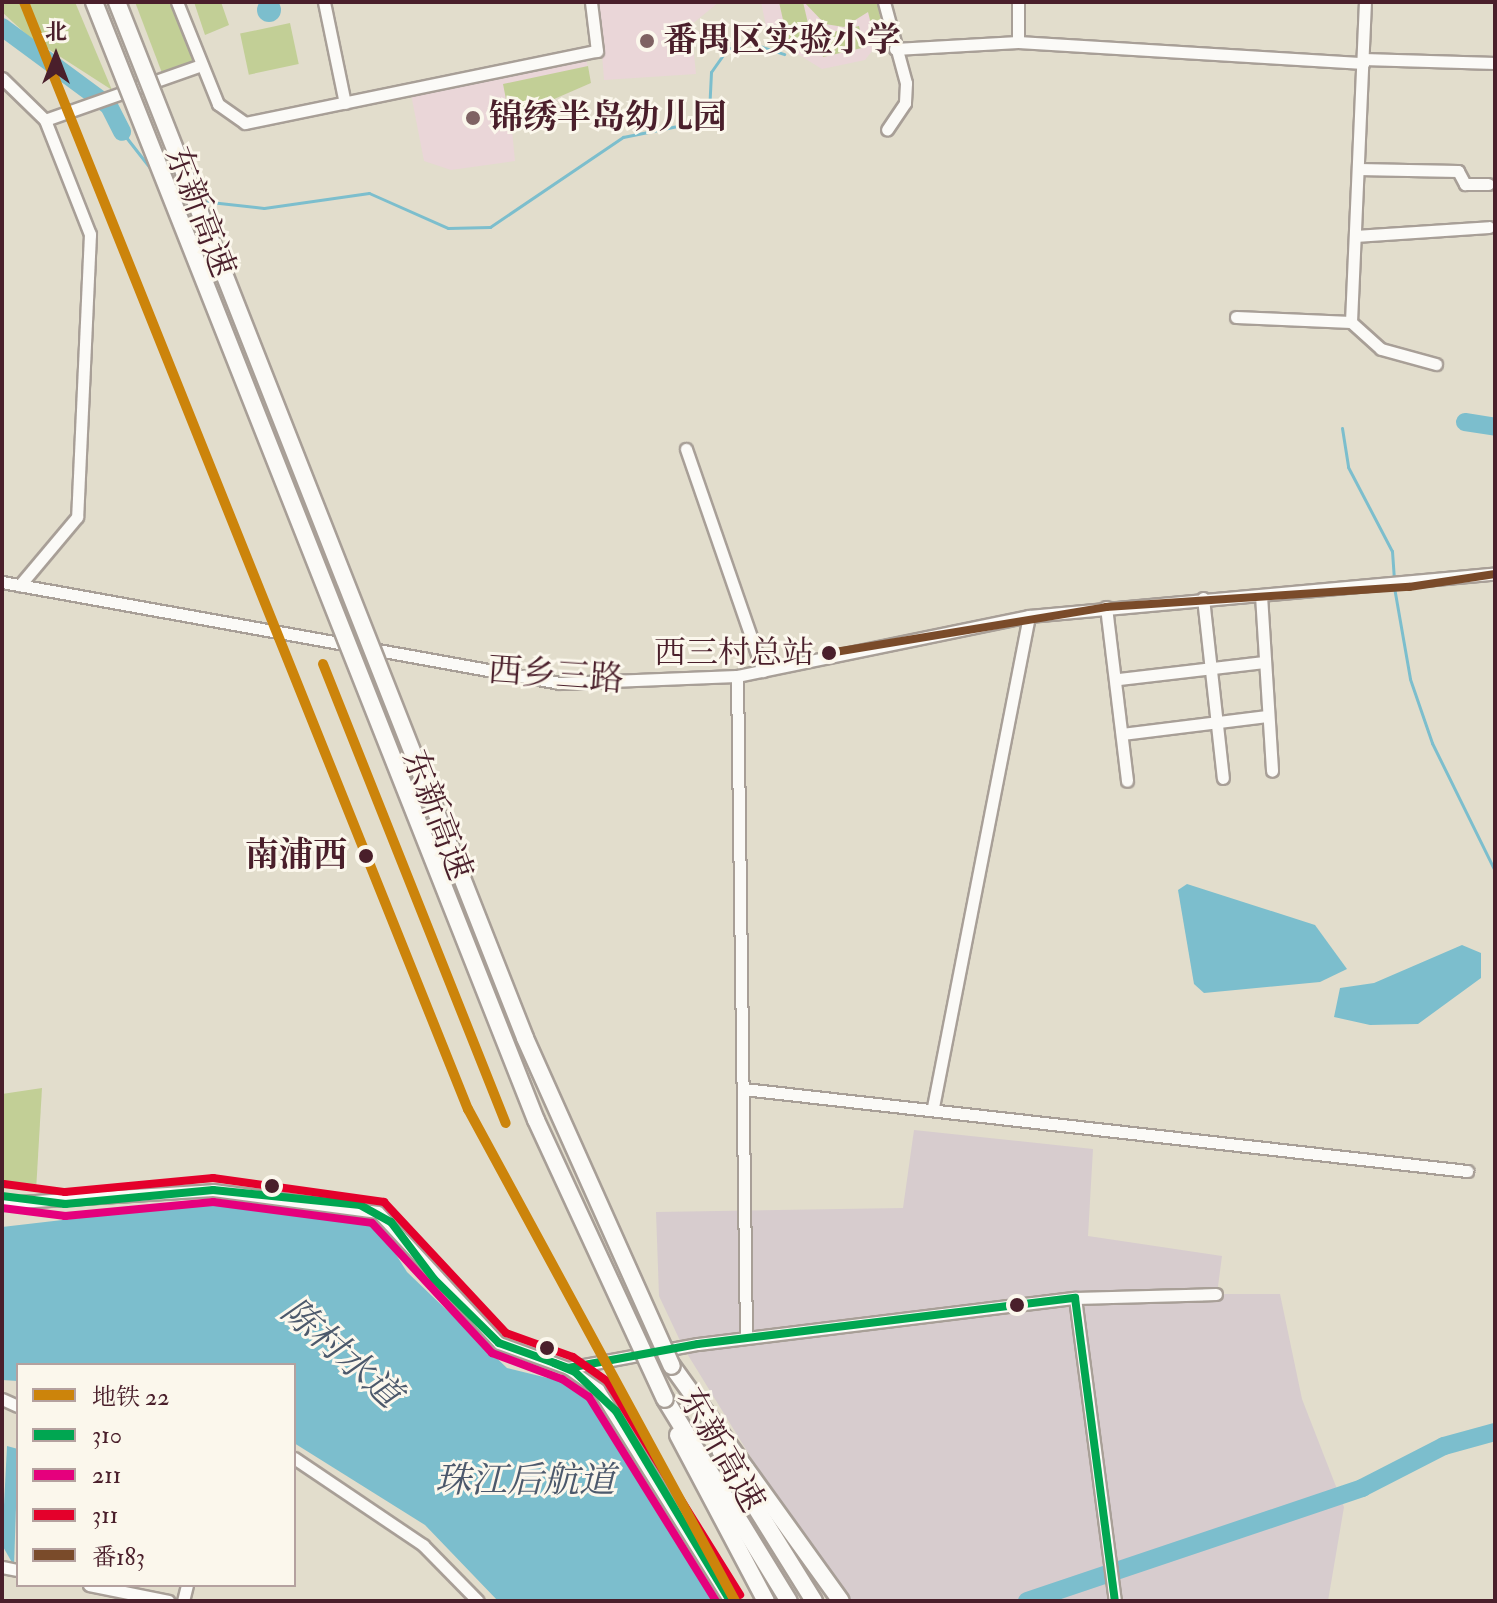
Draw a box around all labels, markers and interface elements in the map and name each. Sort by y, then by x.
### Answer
north arrow [16,16,96,96]
text: 北 [45,18,67,46]
place label: 番禺区实验小学 [663,21,901,61]
marker: 番禺区实验小学 [638,32,656,50]
place label: 锦绣半岛幼儿园 [489,98,727,138]
marker: 锦绣半岛幼儿园 [464,109,482,127]
street label: 东新高速 [157,141,243,283]
place label: 西三村总站 [654,634,814,672]
marker: 西三村总站 [821,645,837,661]
street label: 西乡三路 [487,650,625,700]
street label: 东新高速 [394,744,480,886]
place label: 南浦西 [245,836,347,876]
marker: 南浦西 [354,844,378,868]
unlabelled marker [264,1178,280,1194]
water label: 陈村水道 [272,1289,410,1417]
unlabelled marker [1009,1297,1025,1313]
unlabelled marker [539,1340,555,1356]
legend [16,1363,296,1587]
street label: 东新高速 [669,1381,773,1519]
text: 地铁 22 [92,1382,169,1413]
text: 310 [92,1420,122,1451]
water label: 珠江后航道 [435,1459,615,1503]
text: 211 [92,1460,121,1491]
text: 311 [92,1500,118,1531]
text: 番183 [92,1542,145,1573]

